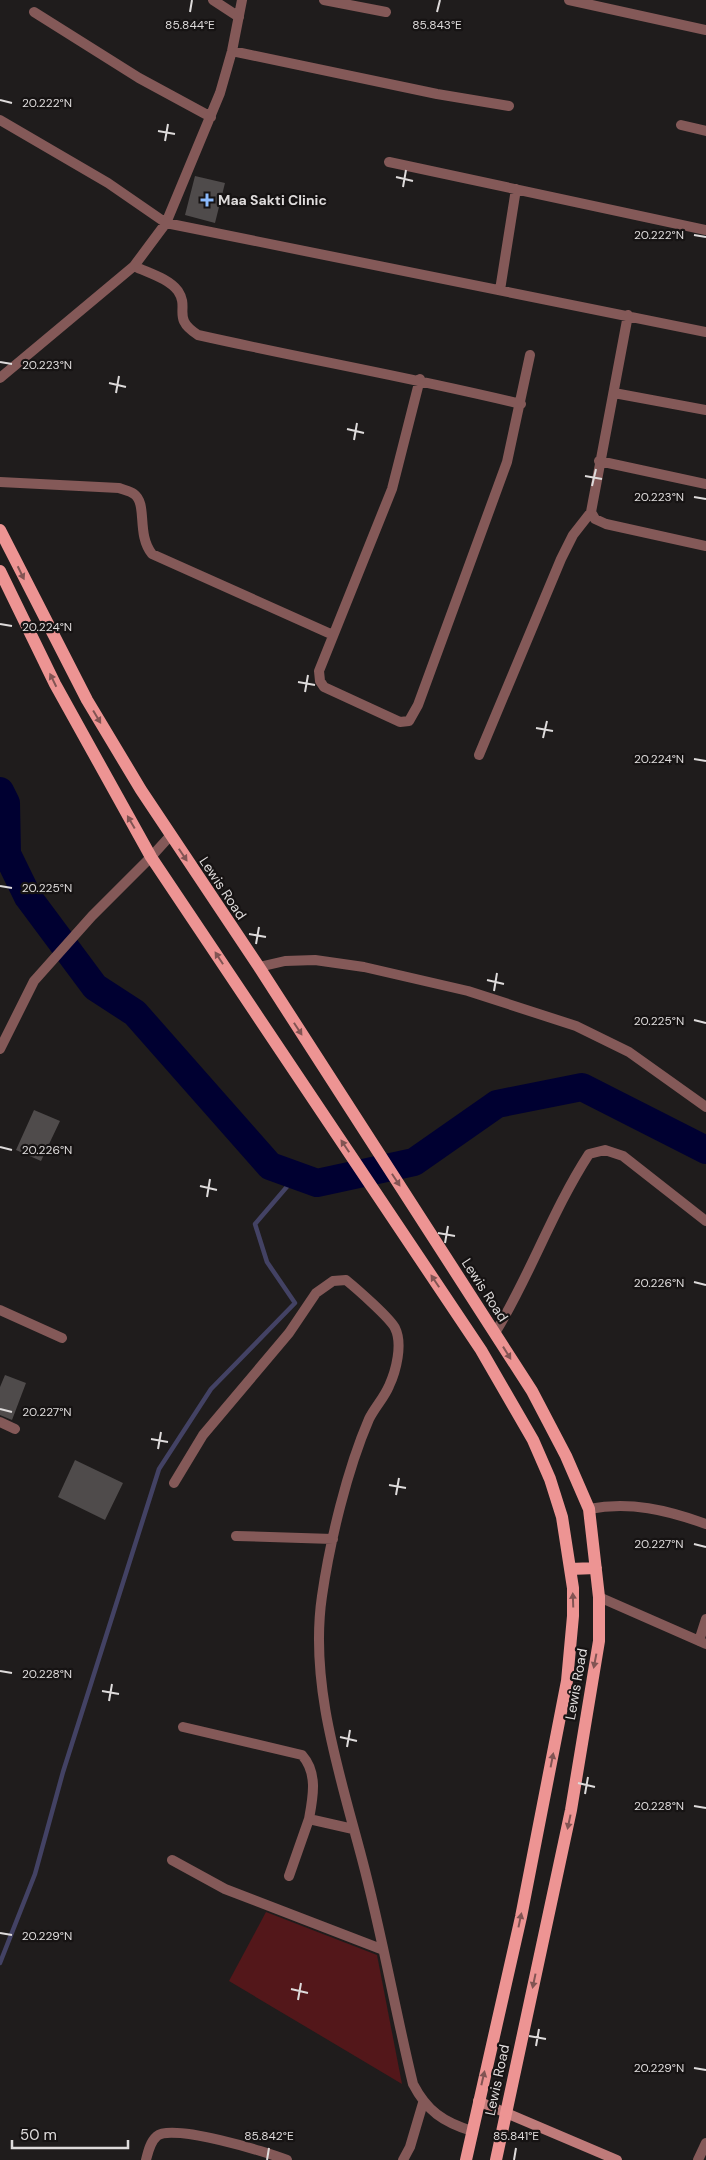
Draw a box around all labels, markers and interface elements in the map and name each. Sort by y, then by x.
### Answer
text: 85.844°E [165,17,215,33]
text: 85.843°E [412,17,462,33]
text: 20.222°N [22,95,72,111]
place label: Maa Sakti Clinic [218,191,327,209]
marker: Maa Sakti Clinic [200,193,214,207]
text: 20.222°N [634,227,684,243]
text: 20.223°N [22,357,72,373]
text: 20.223°N [634,489,684,505]
one-way arrow [17,566,25,581]
text: 20.224°N [22,619,72,635]
one-way arrow [49,672,57,687]
one-way arrow [92,711,102,724]
text: 20.224°N [634,751,684,767]
one-way arrow [126,816,135,829]
one-way arrow [178,848,188,862]
street label: Lewis Road [195,853,251,923]
text: 20.225°N [22,880,72,896]
one-way arrow [215,952,224,965]
text: 20.225°N [634,1013,684,1029]
one-way arrow [293,1022,303,1035]
one-way arrow [340,1140,349,1153]
text: 20.226°N [22,1142,72,1158]
one-way arrow [391,1173,400,1186]
street label: Lewis Road [458,1255,512,1325]
one-way arrow [430,1275,440,1288]
text: 20.226°N [634,1275,684,1291]
one-way arrow [502,1346,511,1359]
text: 20.227°N [22,1404,72,1420]
text: 20.227°N [634,1536,684,1552]
one-way arrow [569,1591,577,1607]
street label: Lewis Road [561,1647,591,1721]
one-way arrow [590,1654,598,1670]
text: 20.228°N [22,1666,72,1682]
one-way arrow [548,1753,556,1768]
text: 20.228°N [634,1798,684,1814]
one-way arrow [565,1814,573,1829]
one-way arrow [516,1912,524,1927]
text: 20.229°N [22,1928,72,1944]
one-way arrow [530,1973,538,1989]
street label: Lewis Road [481,2043,513,2117]
text: 20.229°N [634,2060,684,2076]
one-way arrow [480,2070,488,2086]
scale bar [12,2118,129,2150]
text: 50 m [20,2125,57,2145]
text: 85.842°E [244,2128,294,2144]
text: 85.841°E [493,2128,539,2144]

